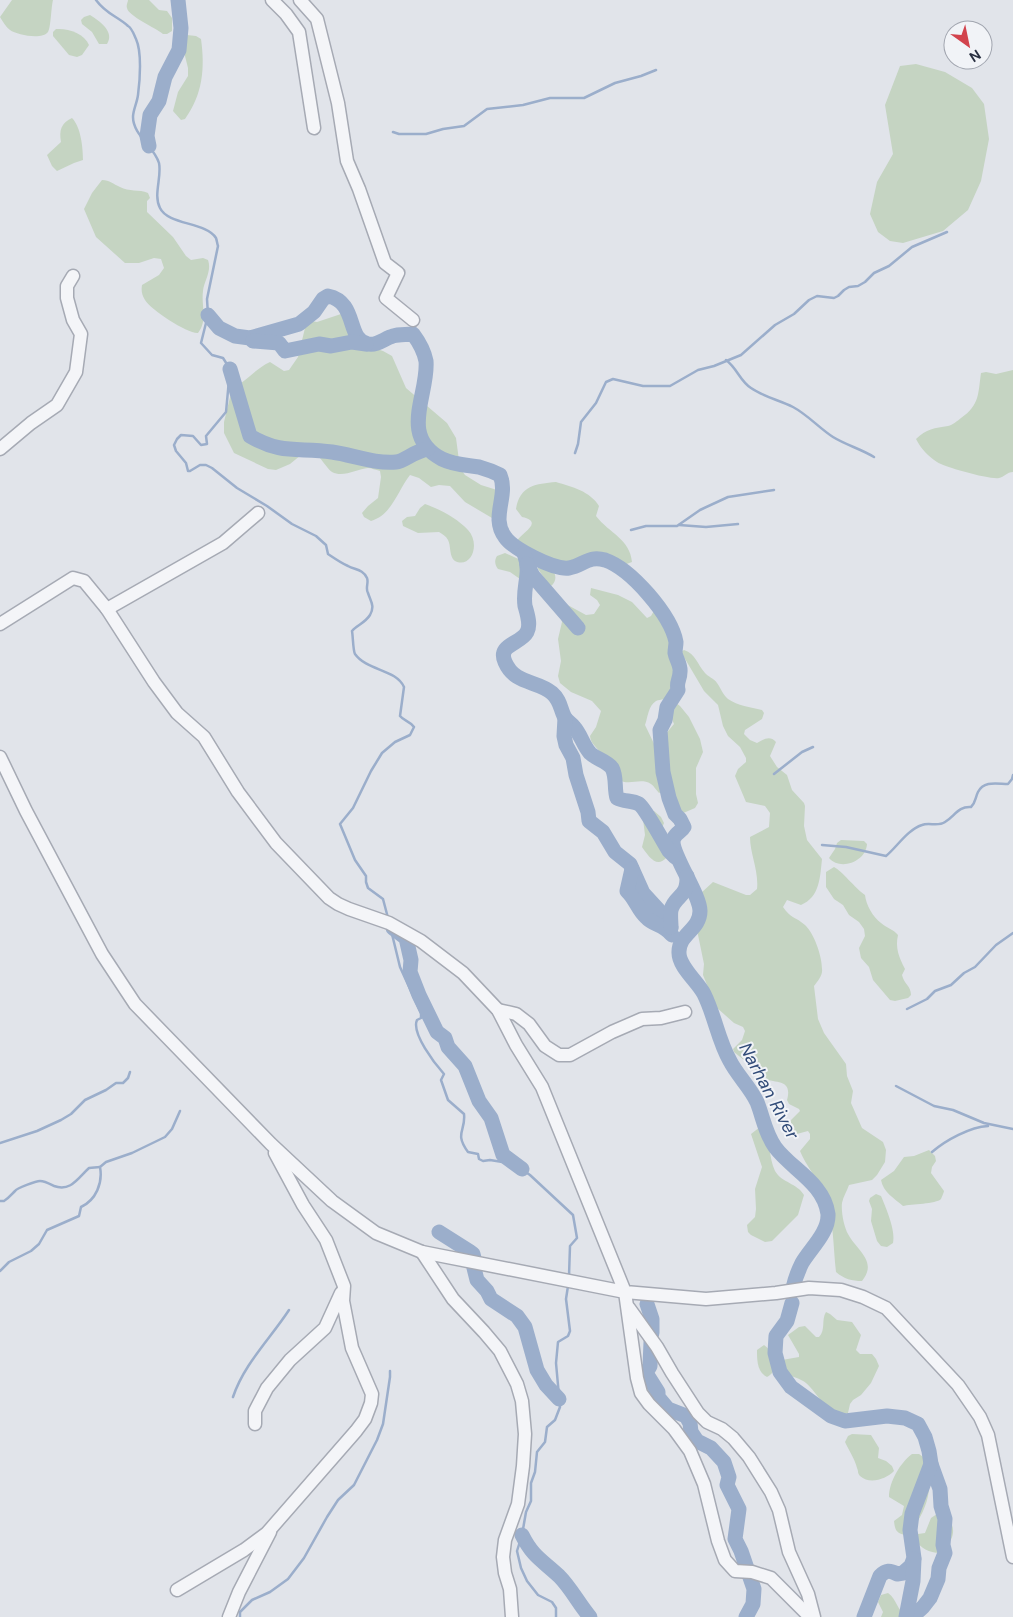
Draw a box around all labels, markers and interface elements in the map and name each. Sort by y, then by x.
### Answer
north arrow [943,20,993,70]
text: N [966,46,984,66]
water label: Narhan River [733,1038,805,1145]

